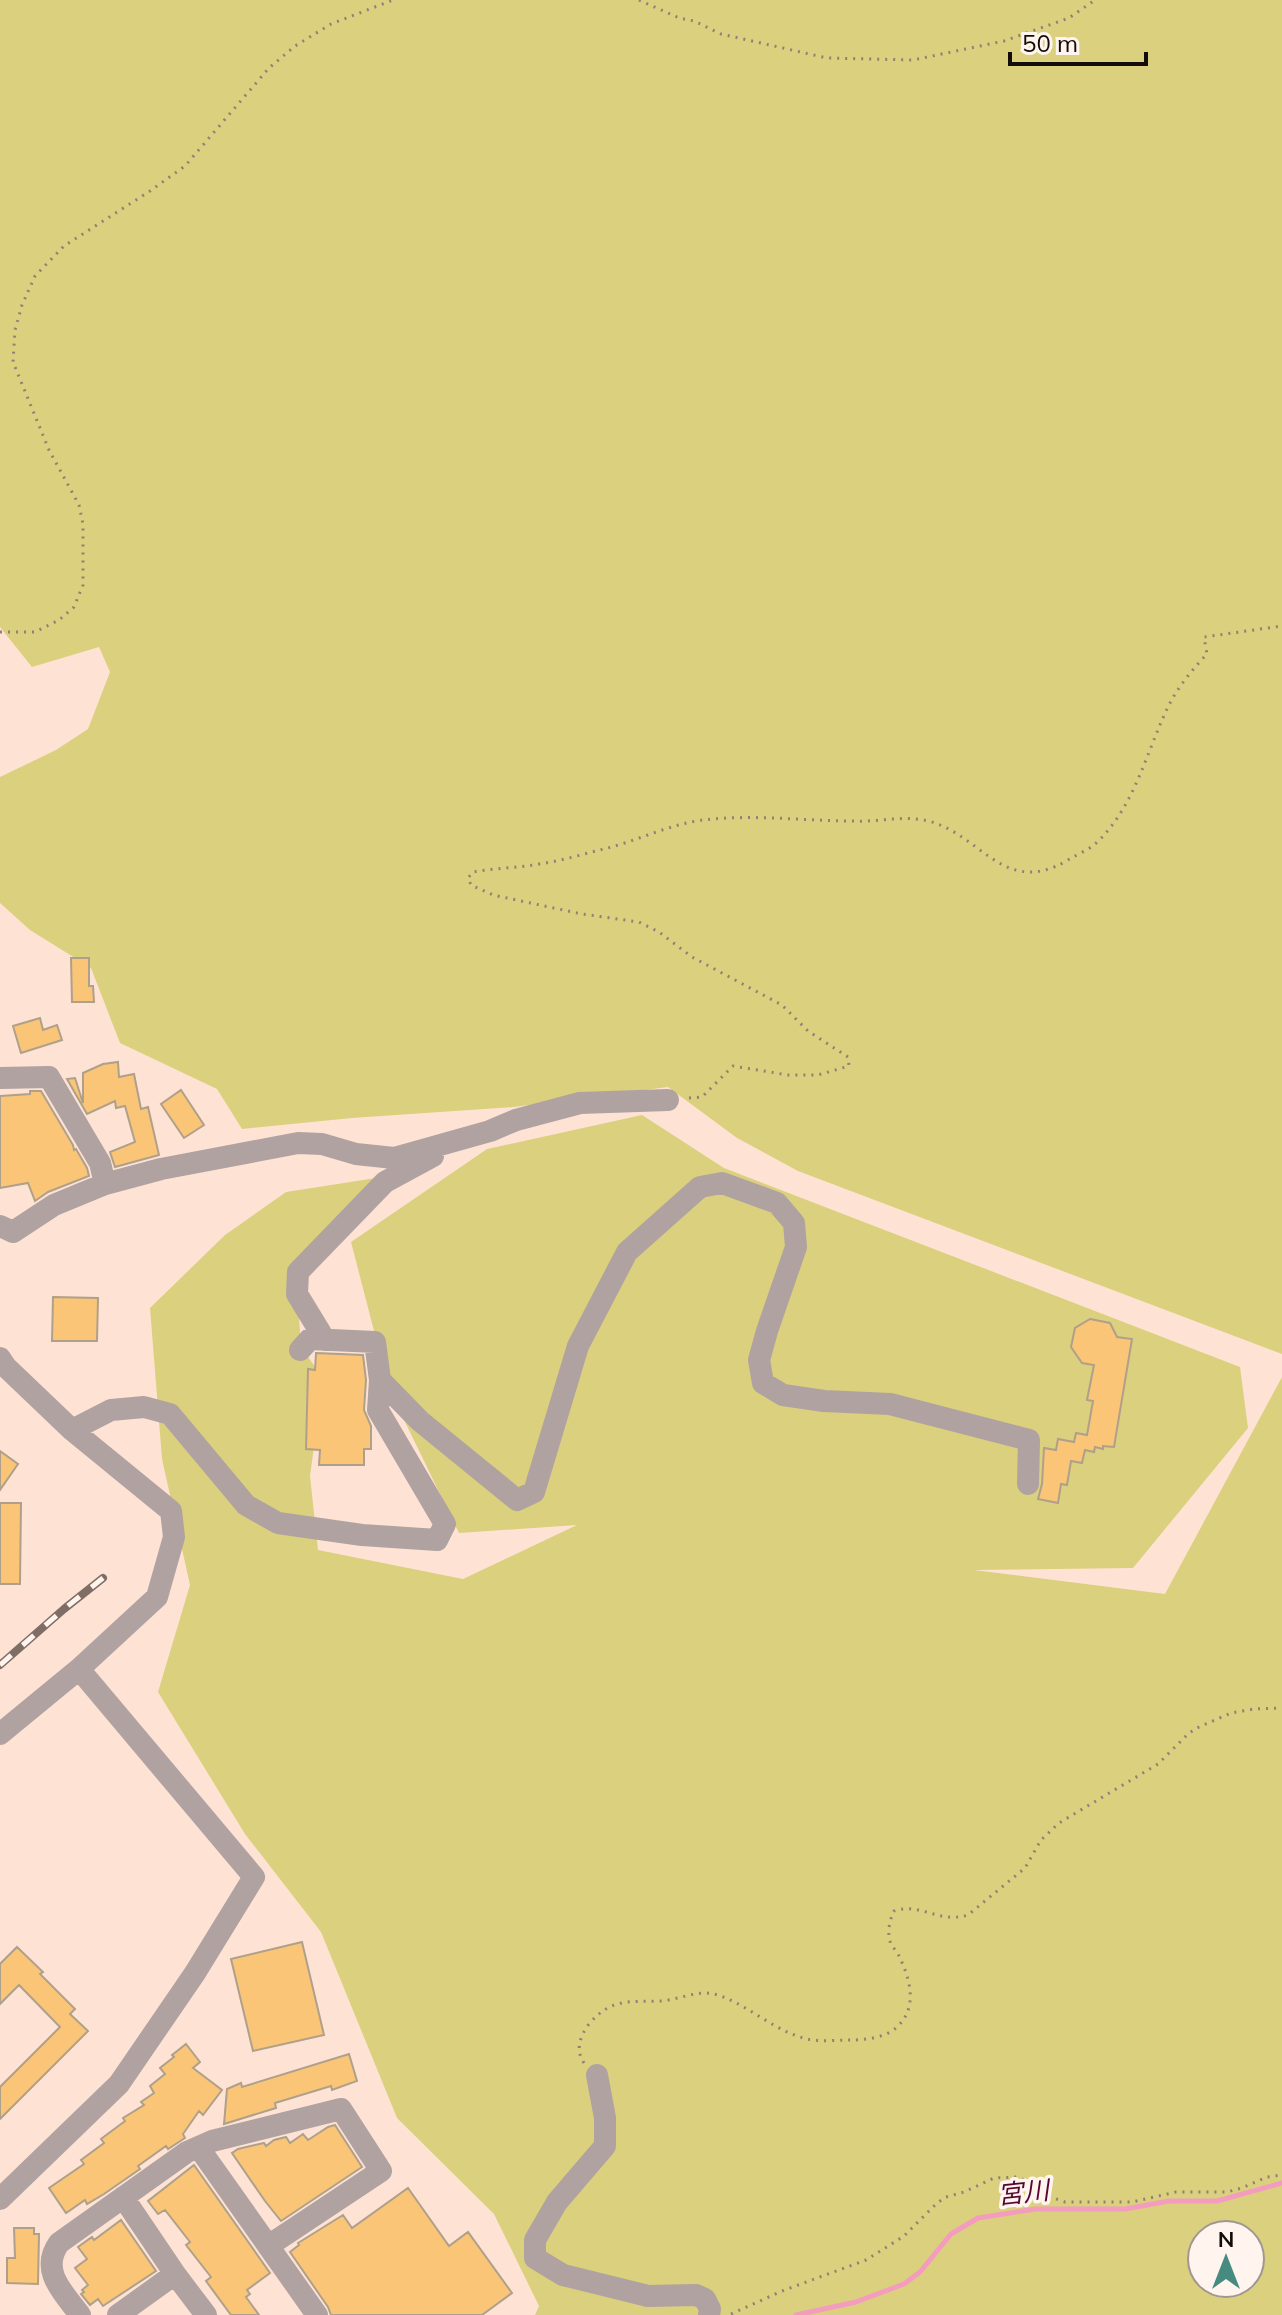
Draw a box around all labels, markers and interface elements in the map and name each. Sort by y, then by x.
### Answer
scale bar [1010,16,1146,66]
text: 50 m [1022,28,1078,58]
water label: 宮川 [995,2173,1054,2211]
north arrow [1186,2219,1266,2299]
text: N [1218,2225,1234,2253]

